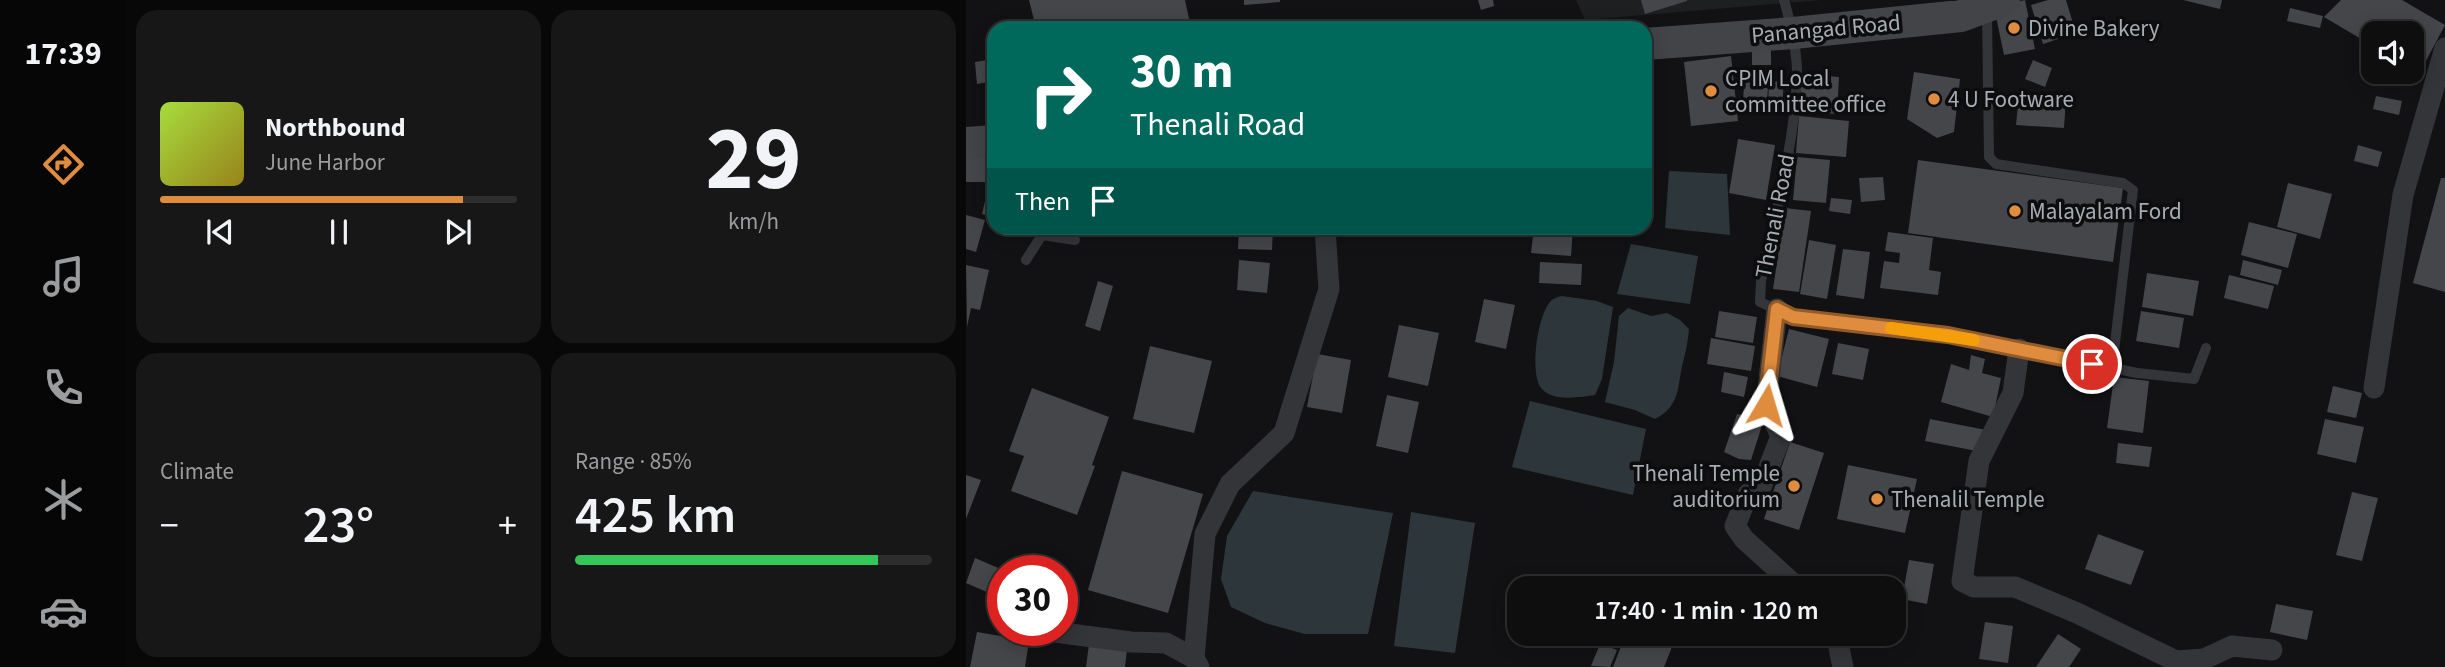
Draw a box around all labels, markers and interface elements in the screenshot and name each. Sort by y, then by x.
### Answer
street label: Panangad Road [1750,6,1902,52]
place label: Divine Bakery [2028,12,2160,45]
marker: Divine Bakery [2006,20,2022,36]
map controls [2361,21,2424,84]
button: sound [2361,21,2424,84]
text: 17:39 [24,31,102,77]
text: 30 m [1130,37,1234,107]
icon: right [1015,49,1106,140]
place label: CPIM Local committee office [1725,62,1886,121]
marker: CPIM Local committee office [1703,83,1719,99]
place label: 4 U Footware [1948,83,2074,116]
marker: 4 U Footware [1926,91,1942,107]
text: 29 [705,95,802,224]
text: Thenali Road [1130,102,1305,148]
text: Northbound [265,109,406,146]
icon: directions [39,140,88,189]
text: June Harbor [265,146,385,179]
street label: Thenali Road [1747,151,1803,281]
icon: arrive [1084,182,1122,220]
text: Then [1015,183,1070,220]
place label: Malayalam Ford [2029,195,2182,228]
marker: Malayalam Ford [2007,203,2023,219]
text: km/h [728,205,779,238]
icon: previous [201,213,239,251]
icon: pause [320,213,358,251]
icon: next [439,213,477,251]
icon: music [39,252,88,301]
pin [2062,334,2122,394]
icon: arrive [2073,345,2111,383]
icon: phone [39,363,88,412]
position arrow [1729,368,1803,442]
text: Range · 85% [575,445,692,478]
text: Climate [160,455,234,488]
place label: Thenali Temple auditorium [1632,457,1780,516]
icon: climate [39,475,88,524]
marker: Thenali Temple auditorium [1786,478,1802,494]
text: 425 km [575,479,736,553]
place label: Thenalil Temple [1891,483,2045,516]
text: 23° [303,489,374,563]
marker: Thenalil Temple [1869,491,1885,507]
text: − [160,499,179,553]
text: + [498,499,517,553]
speed limit sign: 30 [987,555,1078,646]
icon: car [39,587,88,636]
text: 17:40 · 1 min · 120 m [1594,592,1819,629]

